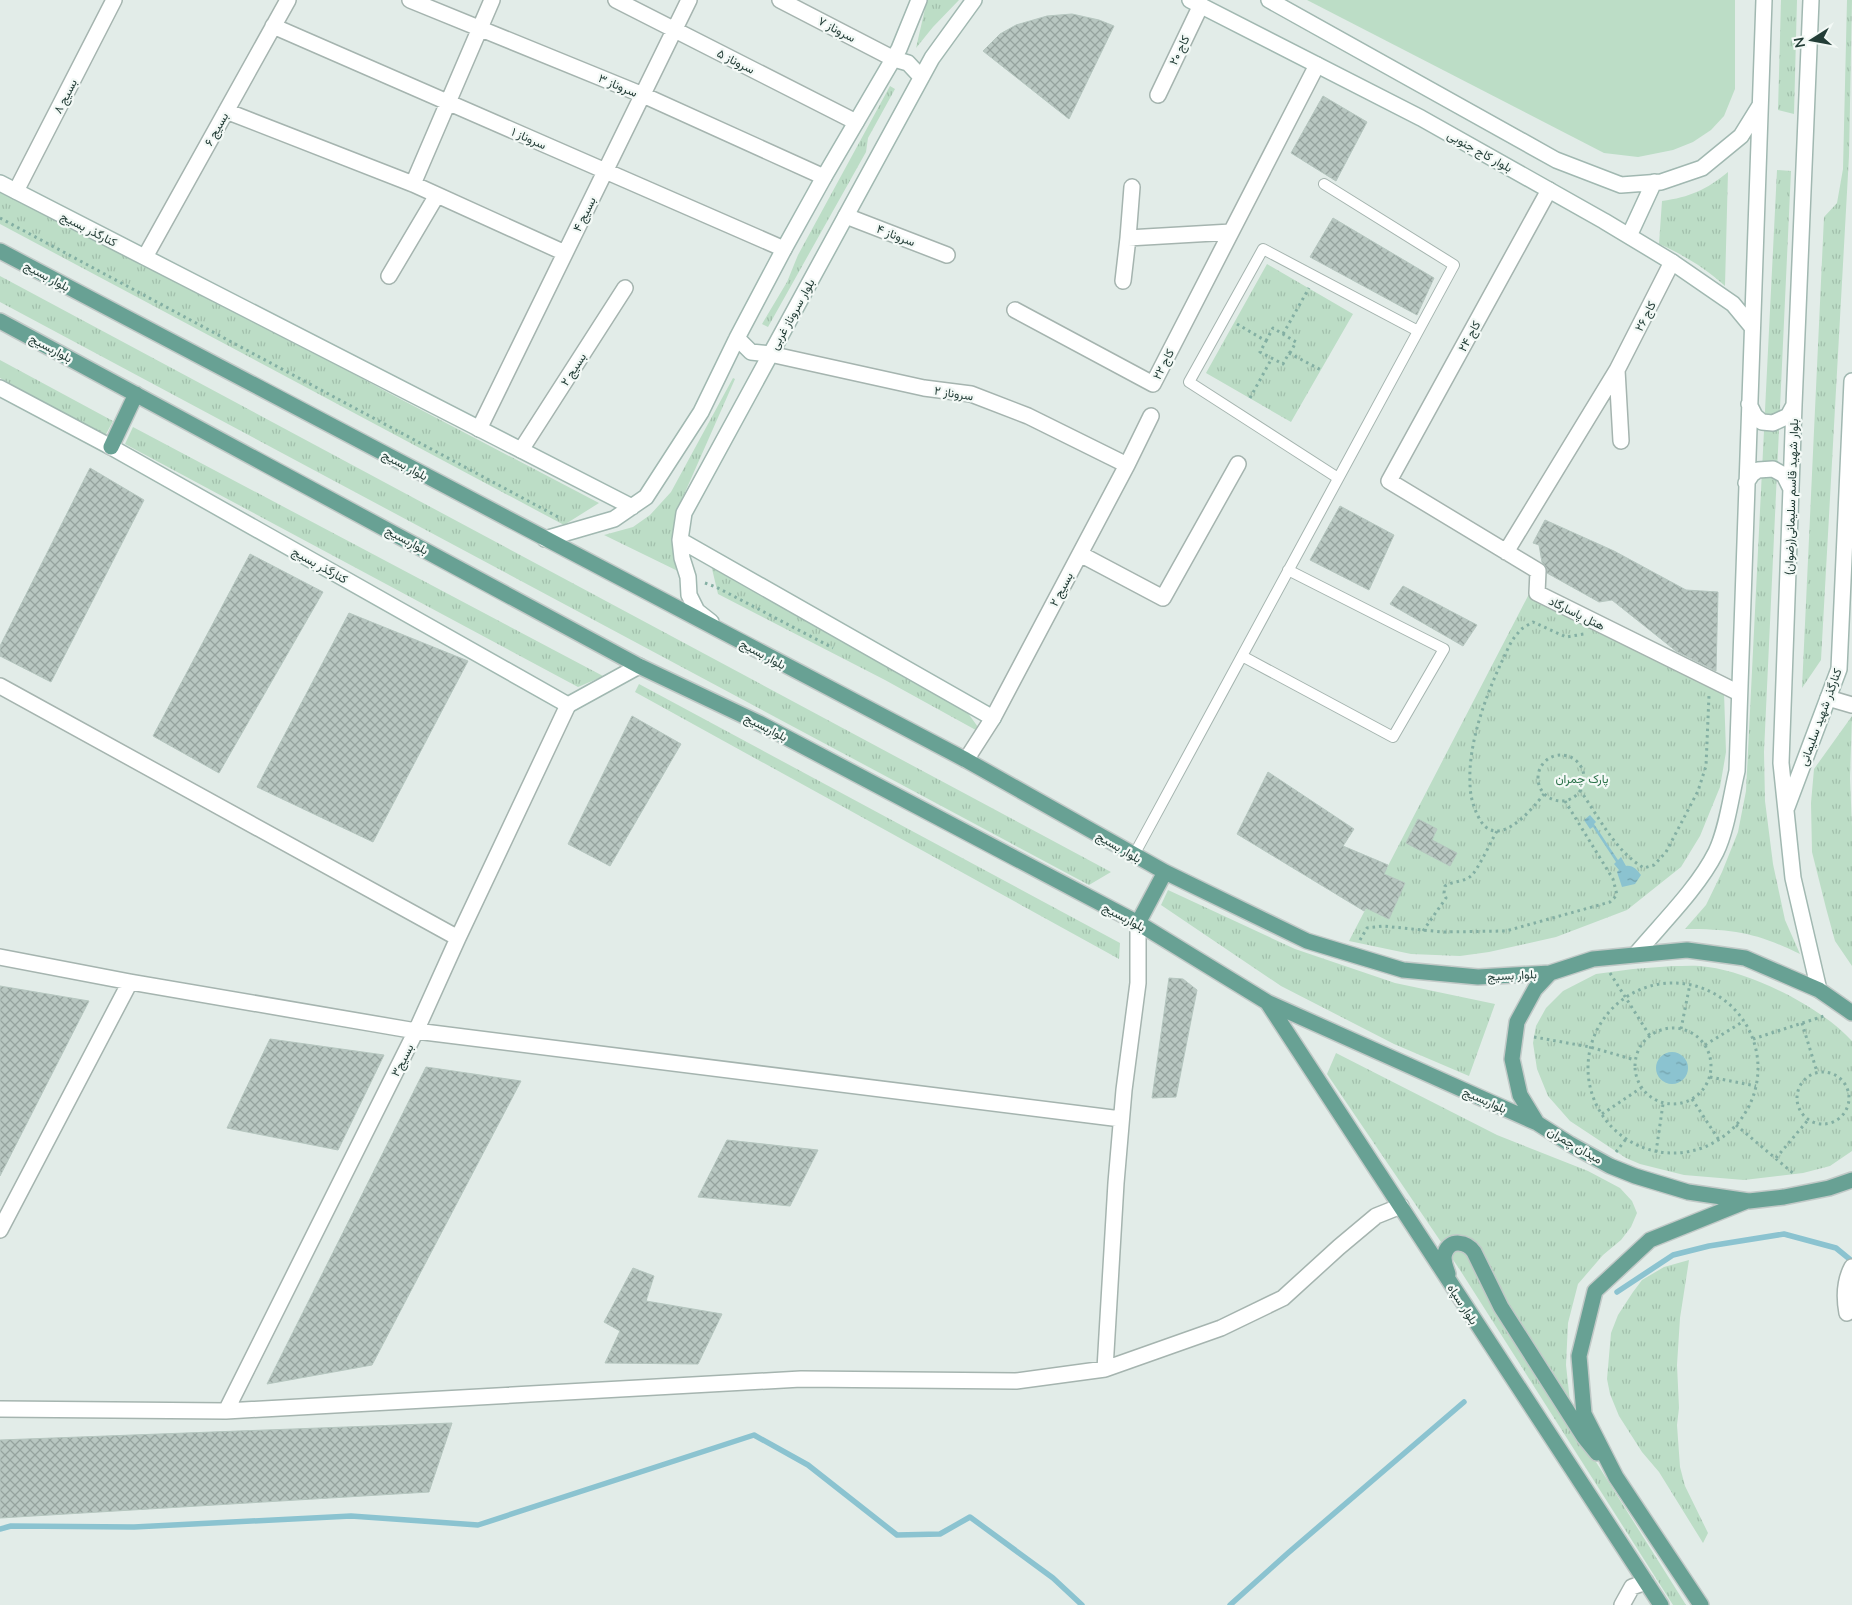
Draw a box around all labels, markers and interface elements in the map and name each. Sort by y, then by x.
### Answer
street label: سروناز ۷ [815,13,858,46]
north arrow [1787,15,1837,65]
street label: کاج ۲۰ [1165,33,1194,68]
text: N [1789,36,1809,49]
street label: سروناز ۵ [714,45,757,78]
street label: سروناز ۳ [596,70,640,101]
street label: بسیج ۸ [50,76,82,117]
street label: بسیج ۶ [201,110,233,149]
street label: سروناز ۱ [509,124,549,153]
street label: بلوار کاج جنوبی [1444,127,1515,177]
street label: بسیج ۴ [569,194,601,235]
street label: کنارگذر بسیج [57,208,120,251]
street label: سروناز ۴ [874,221,917,250]
street label: بلوار بسیج [21,258,72,296]
street label: بلوار سروناز غربی [766,276,819,353]
street label: کاج ۲۶ [1631,298,1661,334]
street label: کاج ۲۴ [1454,318,1485,355]
street label: بلواربسیج [26,331,75,367]
street label: کاج ۲۲ [1149,346,1179,383]
street label: بسیج ۲ [557,350,591,389]
street label: سروناز ۲ [933,383,975,404]
street label: بلوار شهید قاسم سلیمانی(رضوان) [1781,418,1802,576]
street label: بلوار بسیج [379,447,430,485]
street label: بلواربسیج [382,523,431,559]
street label: کنارگذر بسیج [289,544,350,588]
street label: بسیج ۲ [1046,569,1078,610]
street label: هتل پاسارگاد [1546,593,1608,634]
street label: بلوار بسیج [737,636,788,674]
street label: کنارگذر شهید سلیمانی [1795,666,1846,768]
street label: بلواربسیج [741,710,790,746]
park label: پارک چمران [1555,771,1609,787]
street label: بلوار بسیج [1093,828,1144,868]
street label: بلواربسیج [1099,900,1148,936]
street label: بلوار بسیج [1487,966,1537,986]
street label: بسیج۳ [387,1041,418,1080]
street label: بلواربسیج [1460,1084,1509,1118]
street label: میدان چمران [1544,1123,1605,1168]
street label: بلوار سپاه [1444,1281,1482,1328]

